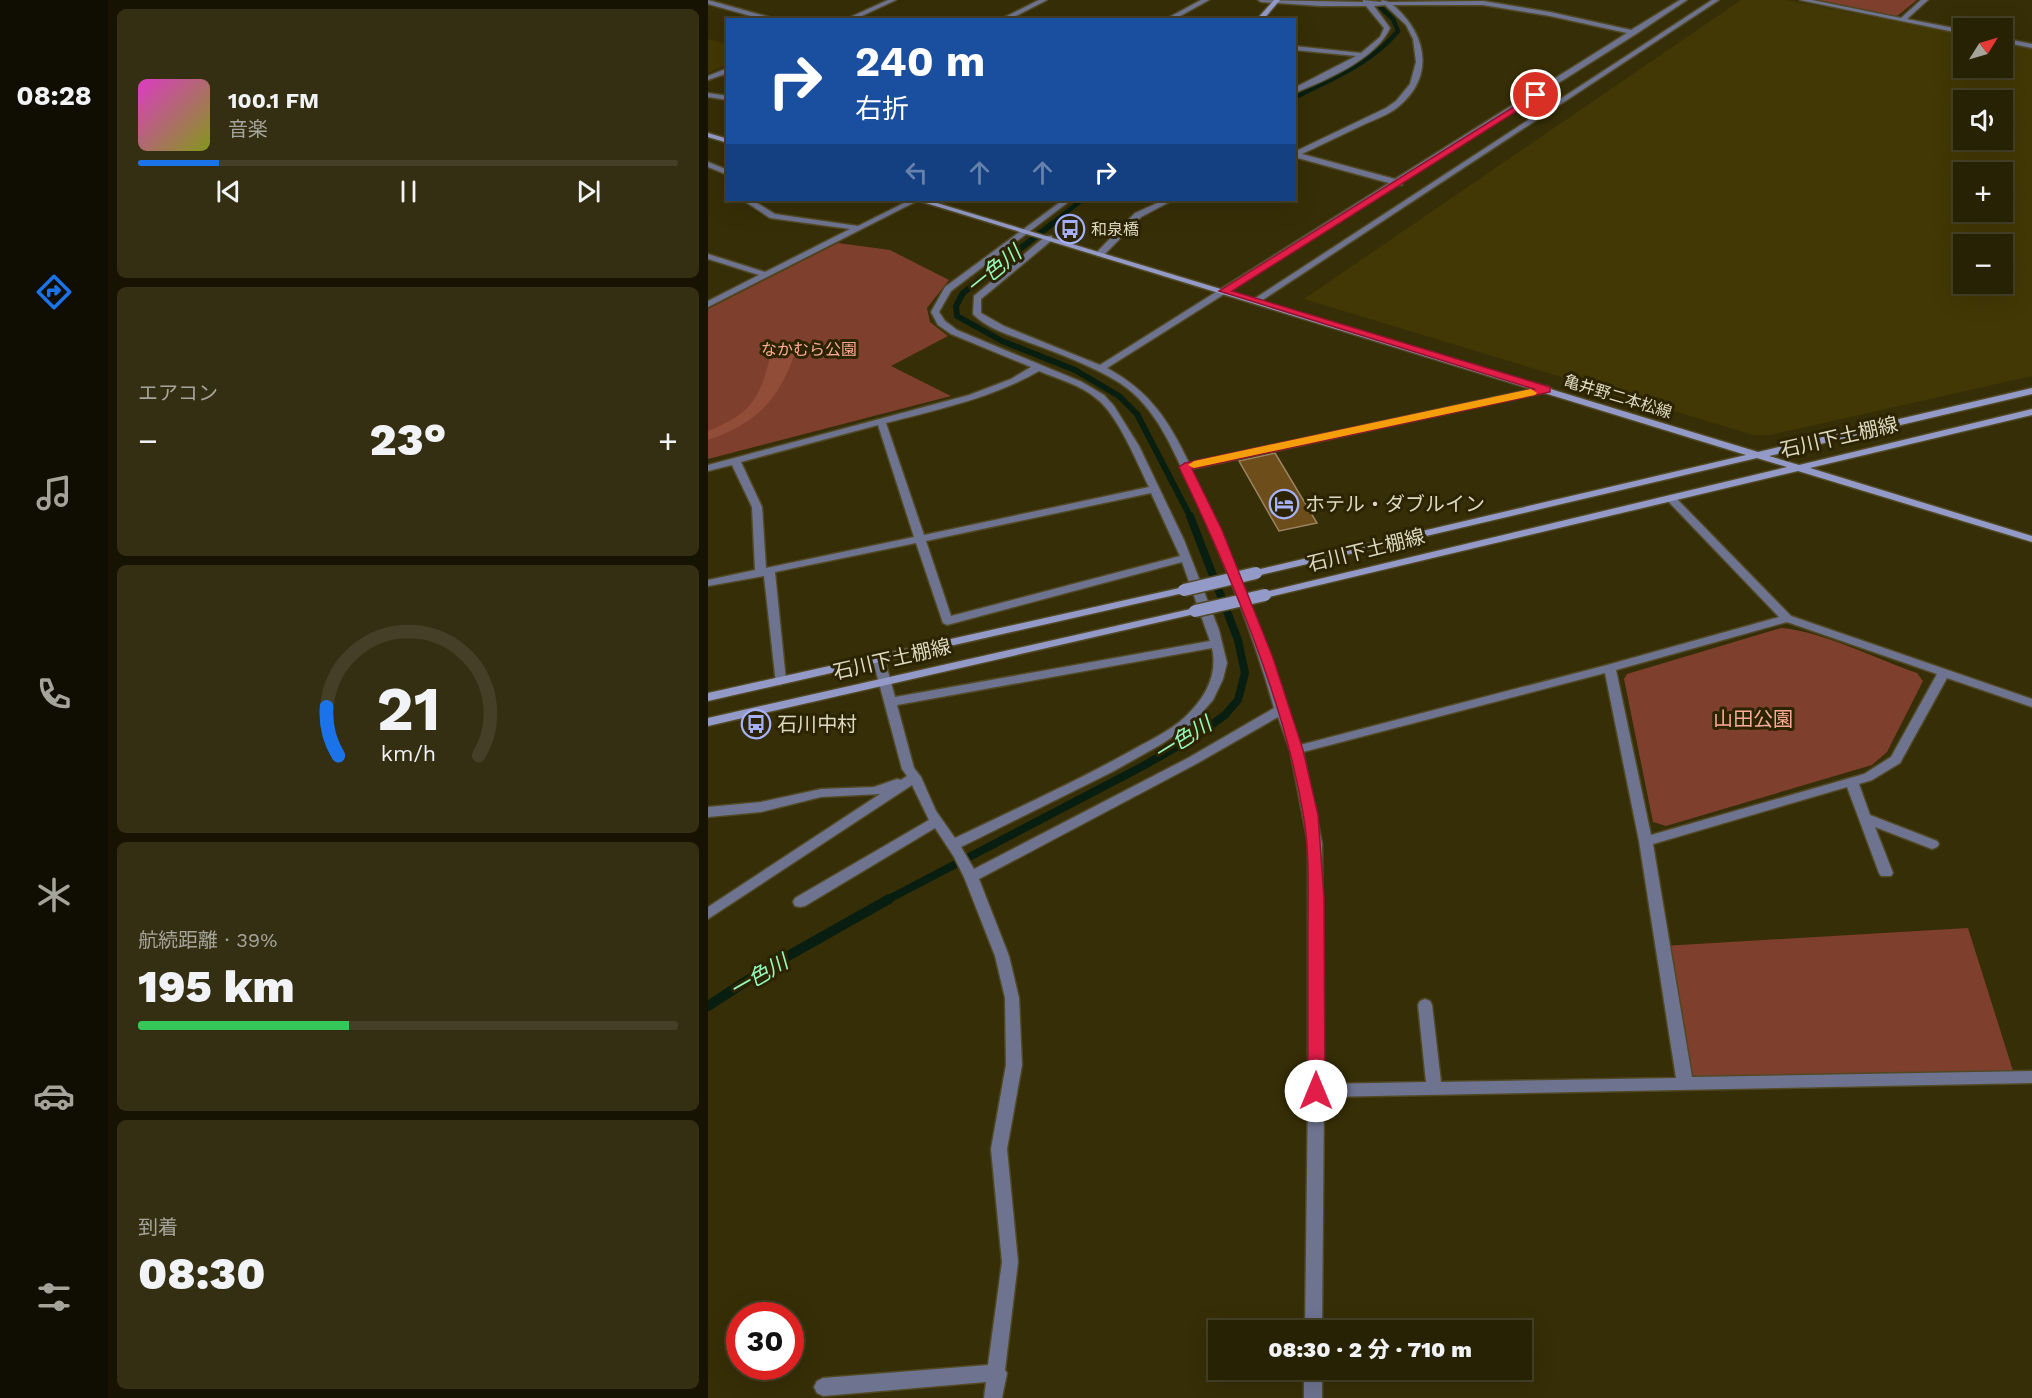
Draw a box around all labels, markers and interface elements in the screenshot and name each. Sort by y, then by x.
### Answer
north arrow [1953,18,2013,78]
map controls [1953,18,2013,294]
text: 240 m [855,37,985,86]
icon: right [756,42,834,120]
pin [1510,69,1561,120]
icon: arrive [1519,78,1552,111]
text: 08:28 [16,80,92,112]
text: 100.1 FM [228,88,319,113]
button: sound [1953,90,2013,150]
text: 右折 [855,93,909,125]
text: 音楽 [228,117,268,141]
icon: left [900,156,933,189]
icon: ahead [963,156,996,189]
icon: ahead [1026,156,1059,189]
icon: right [1089,156,1122,189]
button: + [1953,162,2013,222]
icon: previous [212,175,245,208]
icon: pause [392,175,425,208]
icon: next [572,175,605,208]
bus stop icon: 和泉橋 [1054,213,1086,245]
place label: 和泉橋 [1091,220,1139,239]
button: − [1953,234,2013,294]
water label: 一色川 [961,239,1028,299]
icon: directions [33,271,75,313]
park label: なかむら公園 [761,340,857,359]
street label: 亀井野二本松線 [1562,371,1674,422]
text: エアコン [138,381,218,405]
street label: 石川下土棚線 [1778,412,1900,462]
text: 23° [370,413,446,466]
text: − [138,421,158,460]
text: + [658,421,678,460]
icon: music [33,472,75,514]
hotel icon: ホテル・ダブルイン [1268,488,1300,520]
place label: ホテル・ダブルイン [1305,492,1485,516]
street label: 石川下土棚線 [1305,524,1427,576]
street label: 石川下土棚線 [831,634,953,684]
text: 21 [376,672,440,745]
icon: phone [33,673,75,715]
park label: 山田公園 [1713,707,1793,731]
bus stop icon: 石川中村 [740,708,772,740]
water label: 一色川 [1149,710,1218,766]
place label: 石川中村 [777,712,857,736]
text: km/h [380,741,436,766]
icon: climate [33,874,75,916]
text: 航続距離 · 39% [138,928,277,952]
water label: 一色川 [725,948,794,1002]
text: 195 km [138,960,295,1013]
position arrow [1284,1059,1348,1123]
icon: car [33,1075,75,1117]
text: 到着 [138,1215,178,1239]
text: 08:30 [138,1247,266,1300]
icon: filters [33,1276,75,1318]
speed limit sign: 30 [726,1302,804,1380]
text: 08:30 · 2 分 · 710 m [1268,1337,1472,1362]

